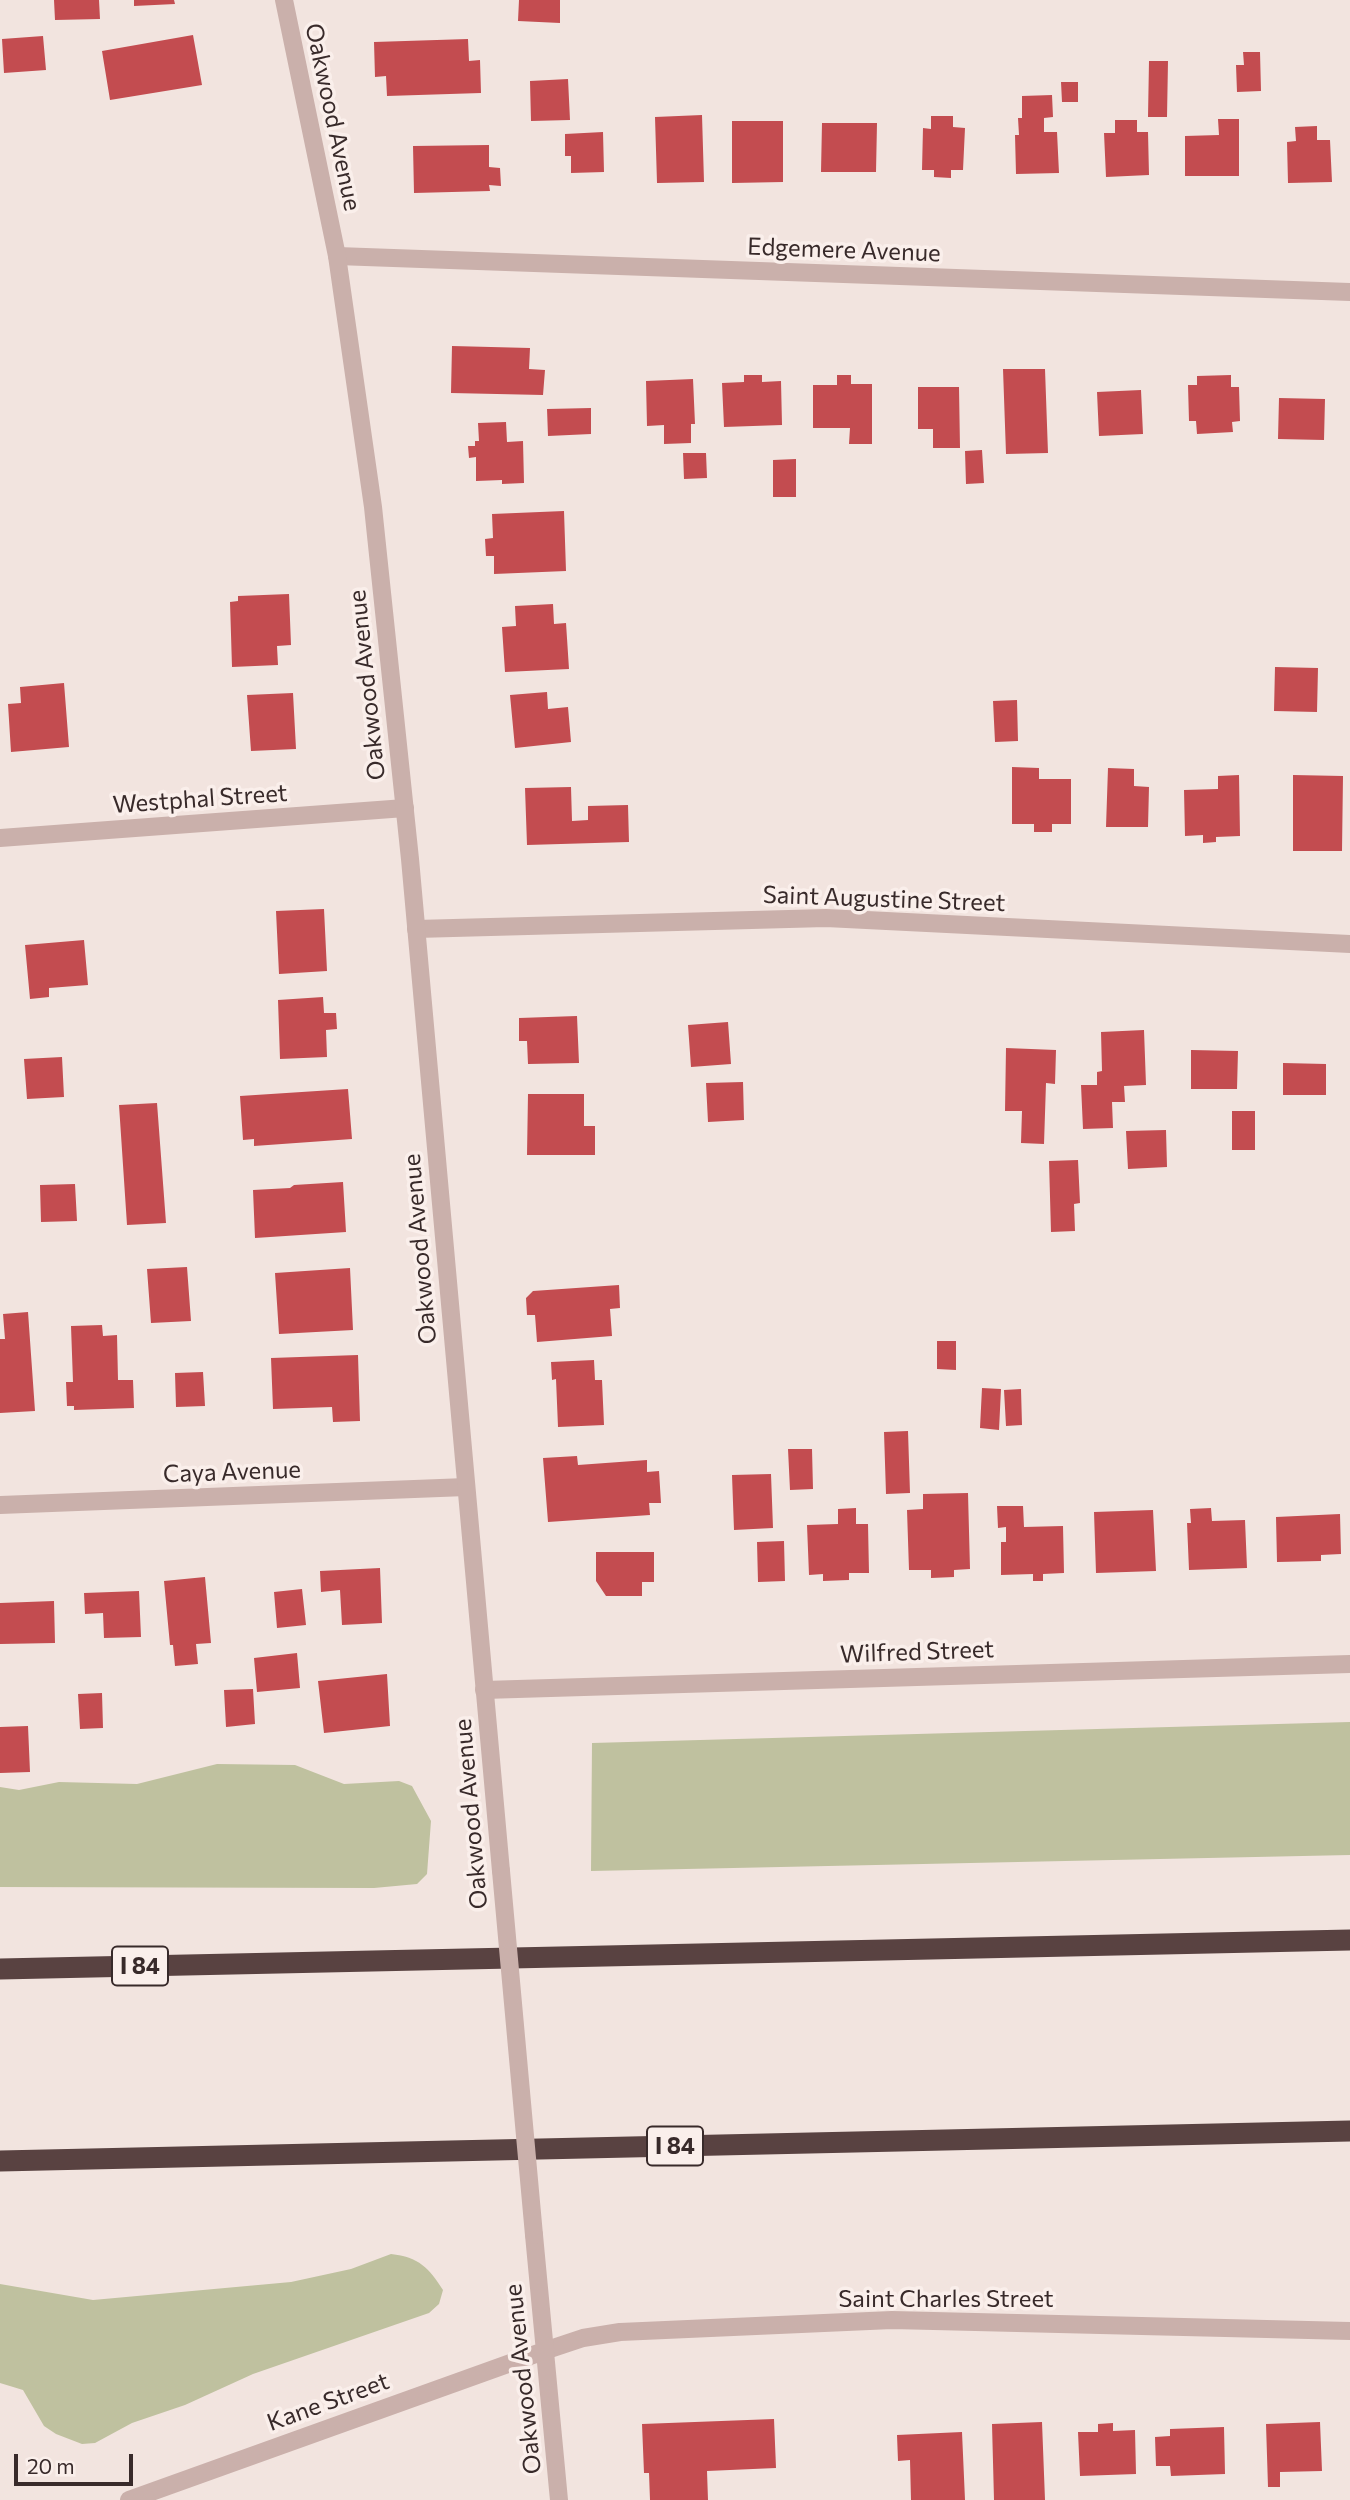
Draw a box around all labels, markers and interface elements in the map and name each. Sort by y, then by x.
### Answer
street label: Oakwood Avenue [299,21,367,213]
street label: Edgemere Avenue [747,232,941,268]
street label: Oakwood Avenue [343,588,391,782]
street label: Westphal Street [112,779,288,819]
street label: Saint Augustine Street [762,880,1006,918]
street label: Oakwood Avenue [397,1153,443,1345]
street label: Caya Avenue [163,1455,301,1489]
street label: Wilfred Street [839,1635,995,1669]
street label: Oakwood Avenue [448,1718,494,1910]
road number: I 84 [112,1946,168,1985]
road number: I 84 [647,2126,703,2166]
street label: Oakwood Avenue [499,2282,547,2476]
street label: Saint Charles Street [838,2285,1054,2313]
street label: Kane Street [263,2367,393,2437]
scale bar [18,2440,136,2484]
text: 20 m [27,2453,75,2478]

